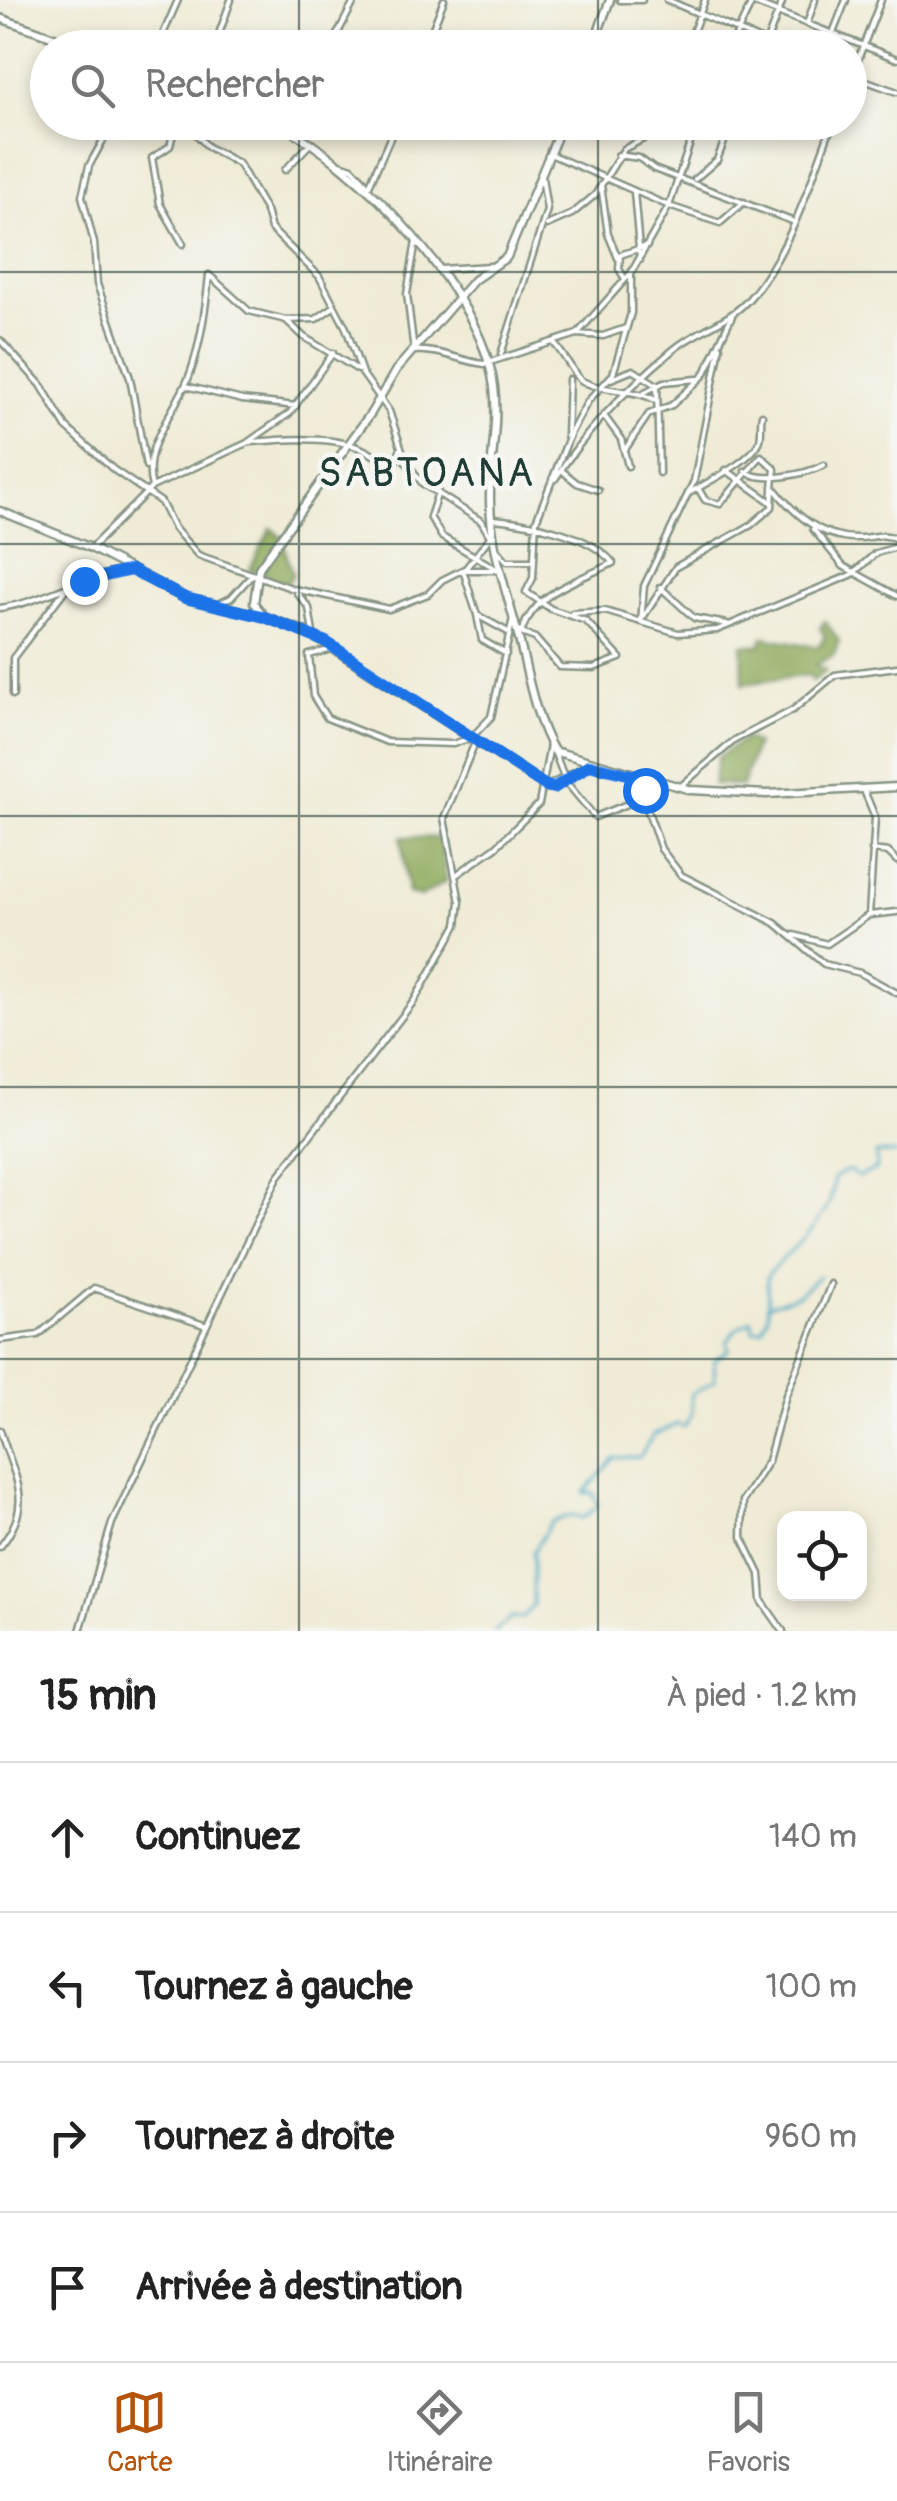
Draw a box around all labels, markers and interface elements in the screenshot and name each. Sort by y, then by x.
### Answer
search box [30,30,867,140]
icon: search [65,58,120,113]
text: Rechercher [145,61,325,109]
district label: SABTOANA [318,449,536,498]
route end [62,559,108,605]
route start [623,768,669,814]
map controls [777,1511,867,1601]
button: locate [777,1511,867,1601]
text: 15 min [40,1670,156,1722]
text: À pied · 1.2 km [666,1676,857,1716]
icon: ahead [40,1810,95,1865]
text: Continuez [135,1813,300,1861]
text: 140 m [769,1817,857,1857]
icon: left [40,1960,95,2015]
text: Tournez à gauche [135,1963,412,2011]
text: 100 m [765,1967,857,2007]
icon: right [40,2110,95,2165]
text: Tournez à droite [135,2113,394,2161]
text: 960 m [765,2117,857,2157]
icon: arrive [40,2260,95,2315]
text: Arrivée à destination [135,2263,463,2311]
tab: Carte [107,2385,172,2480]
tab: Itinéraire [387,2385,492,2480]
tab: Favoris [707,2385,790,2480]

